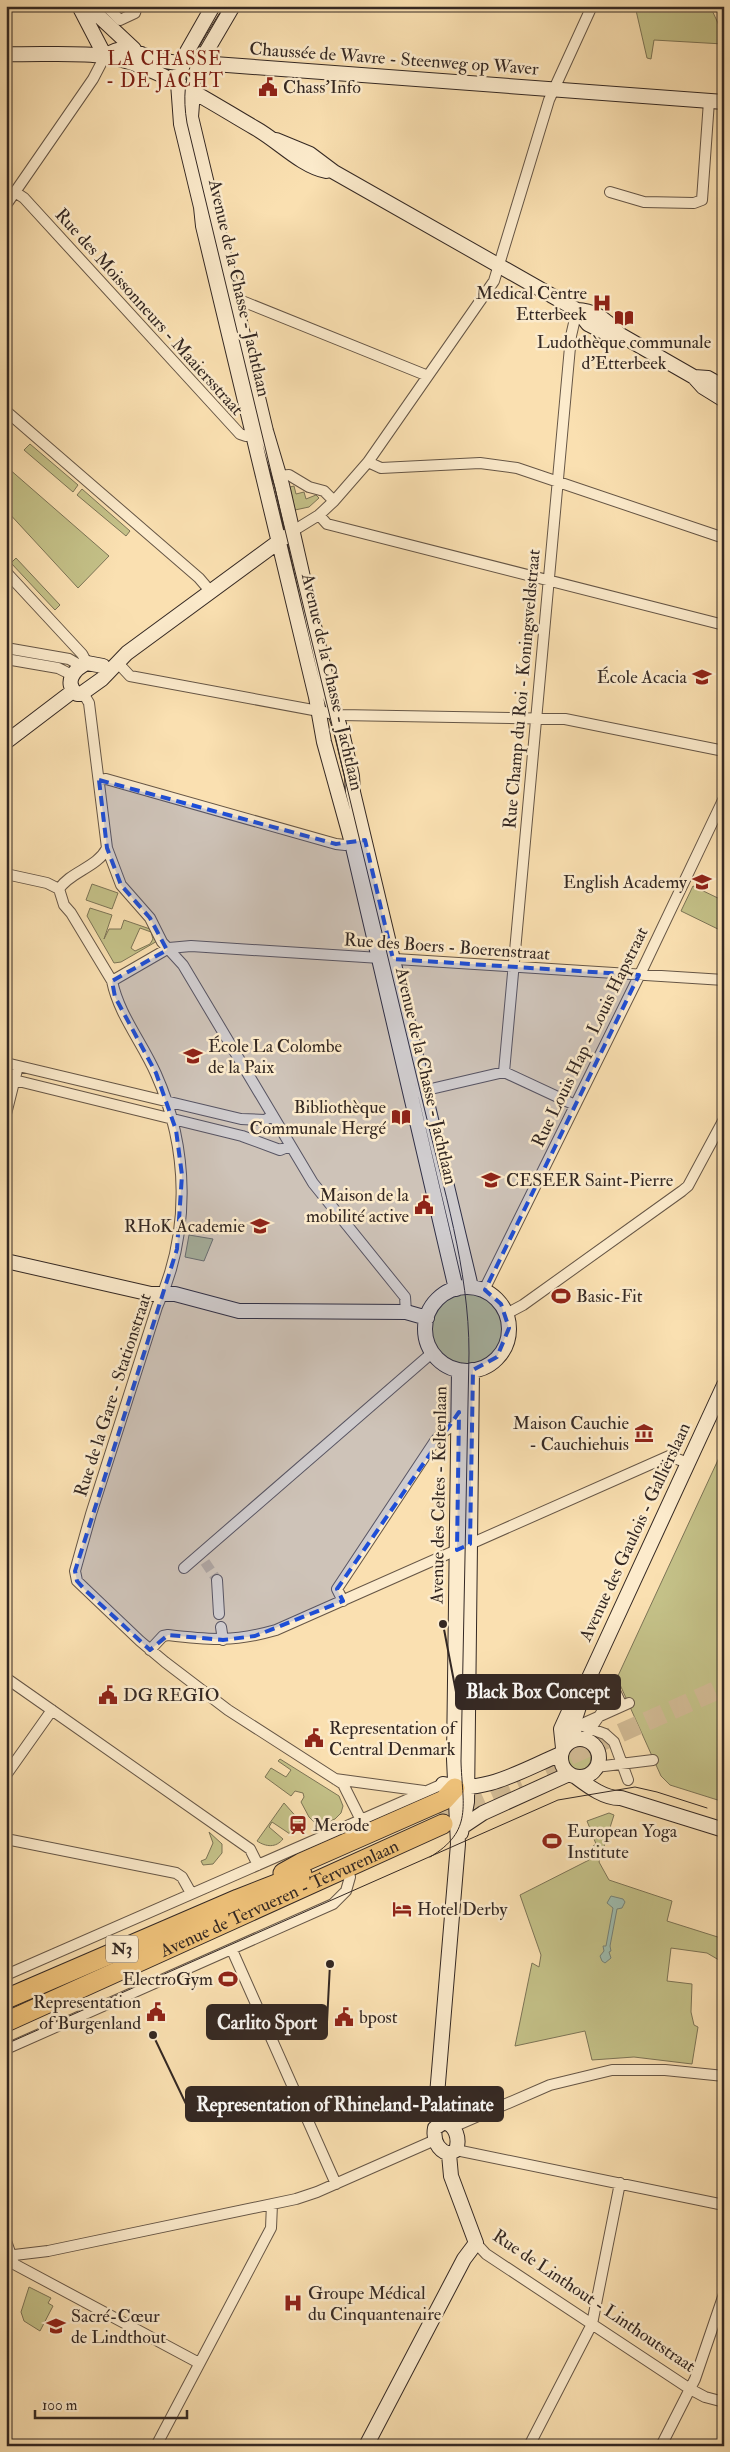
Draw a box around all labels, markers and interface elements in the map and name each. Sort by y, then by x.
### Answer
street label: Chaussée de Wavre - Steenweg op Waver [249,37,540,81]
district label: LA CHASSE - DE JACHT [106,47,224,93]
public building icon: Chass'Info [257,76,279,98]
place label: Chass'Info [283,76,361,99]
street label: Avenue de la Chasse - Jachtlaan [203,176,275,399]
street label: Rue des Moissonneurs - Maaiersstraat [50,204,248,421]
place label: Medical Centre Etterbeek [476,282,587,326]
hospital icon: Medical Centre Etterbeek [591,292,613,314]
library icon: Ludothèque communale d'Etterbeek [613,307,635,329]
place label: Ludothèque communale d'Etterbeek [537,331,712,375]
street label: Rue Champ du Roi - Koningsveldstraat [498,548,546,830]
street label: Avenue de la Chasse - Jachtlaan [296,570,368,793]
place label: École Acacia [597,666,688,689]
school or university icon: École Acacia [691,666,713,688]
place label: English Academy [563,871,688,894]
school or university icon: English Academy [691,871,713,893]
street label: Rue Louis Hap - Louis Hapstraat [527,923,653,1151]
street label: Rue des Boers - Boerenstraat [343,928,551,966]
street label: Avenue de la Chasse - Jachtlaan [390,964,462,1187]
place label: École La Colombe de la Paix [208,1035,342,1079]
school or university icon: École La Colombe de la Paix [182,1045,204,1067]
place label: Bibliothèque Communale Hergé [249,1096,386,1140]
library icon: Bibliothèque Communale Hergé [390,1106,412,1128]
school or university icon: CESEER Saint-Pierre [480,1169,502,1191]
place label: CESEER Saint-Pierre [506,1169,674,1192]
place label: Maison de la mobilité active [306,1184,410,1228]
public building icon: Maison de la mobilité active [413,1194,435,1216]
place label: RHoK Academie [124,1215,245,1238]
school or university icon: RHoK Academie [249,1215,271,1237]
sports icon: Basic-Fit [550,1285,572,1307]
place label: Basic-Fit [576,1285,643,1308]
street label: Rue de la Gare - Stationstraat [69,1290,157,1499]
street label: Avenue des Celtes - Keltenlaan [426,1386,452,1605]
place label: Maison Cauchie - Cauchiehuis [513,1412,629,1456]
street label: Avenue des Gaulois - Galliërslaan [574,1419,696,1646]
museum icon: Maison Cauchie - Cauchiehuis [633,1422,655,1444]
callout: Black Box Concept [456,1675,620,1709]
text: Black Box Concept [466,1680,611,1705]
public building icon: DG REGIO [97,1684,119,1706]
place label: DG REGIO [123,1684,219,1707]
place label: Representation of Central Denmark [329,1717,459,1761]
public building icon: Representation of Central Denmark [303,1727,325,1749]
station icon: Merode [287,1814,309,1836]
place label: Merode [313,1814,370,1837]
place label: European Yoga Institute [567,1820,678,1864]
sports icon: European Yoga Institute [541,1830,563,1852]
street label: Avenue de Tervueren - Tervurenlaan [155,1834,402,1963]
hotel icon: Hotel Derby [391,1898,413,1920]
place label: Hotel Derby [417,1898,509,1921]
road number: N3 [106,1936,138,1962]
place label: ElectroGym [123,1968,213,1991]
sports icon: ElectroGym [217,1968,239,1990]
place label: Representation of Burgenland [33,1991,141,2035]
public building icon: Representation of Burgenland [145,2001,167,2023]
callout: Carlito Sport [207,2005,327,2039]
public building icon: bpost [333,2006,355,2028]
place label: bpost [359,2006,398,2029]
text: Carlito Sport [217,2011,318,2036]
callout: Representation of Rhineland-Palatinate [186,2087,503,2121]
text: Representation of Rhineland-Palatinate [196,2093,494,2118]
street label: Rue de Linthout - Linthoutstraat [488,2224,700,2378]
place label: Groupe Médical du Cinquantenaire [308,2282,442,2326]
hospital icon: Groupe Médical du Cinquantenaire [282,2292,304,2314]
place label: Sacré-Cœur de Lindthout [71,2305,166,2349]
school or university icon: Sacré-Cœur de Lindthout [45,2315,67,2337]
scale bar [35,2387,188,2419]
text: 100 m [42,2396,78,2415]

